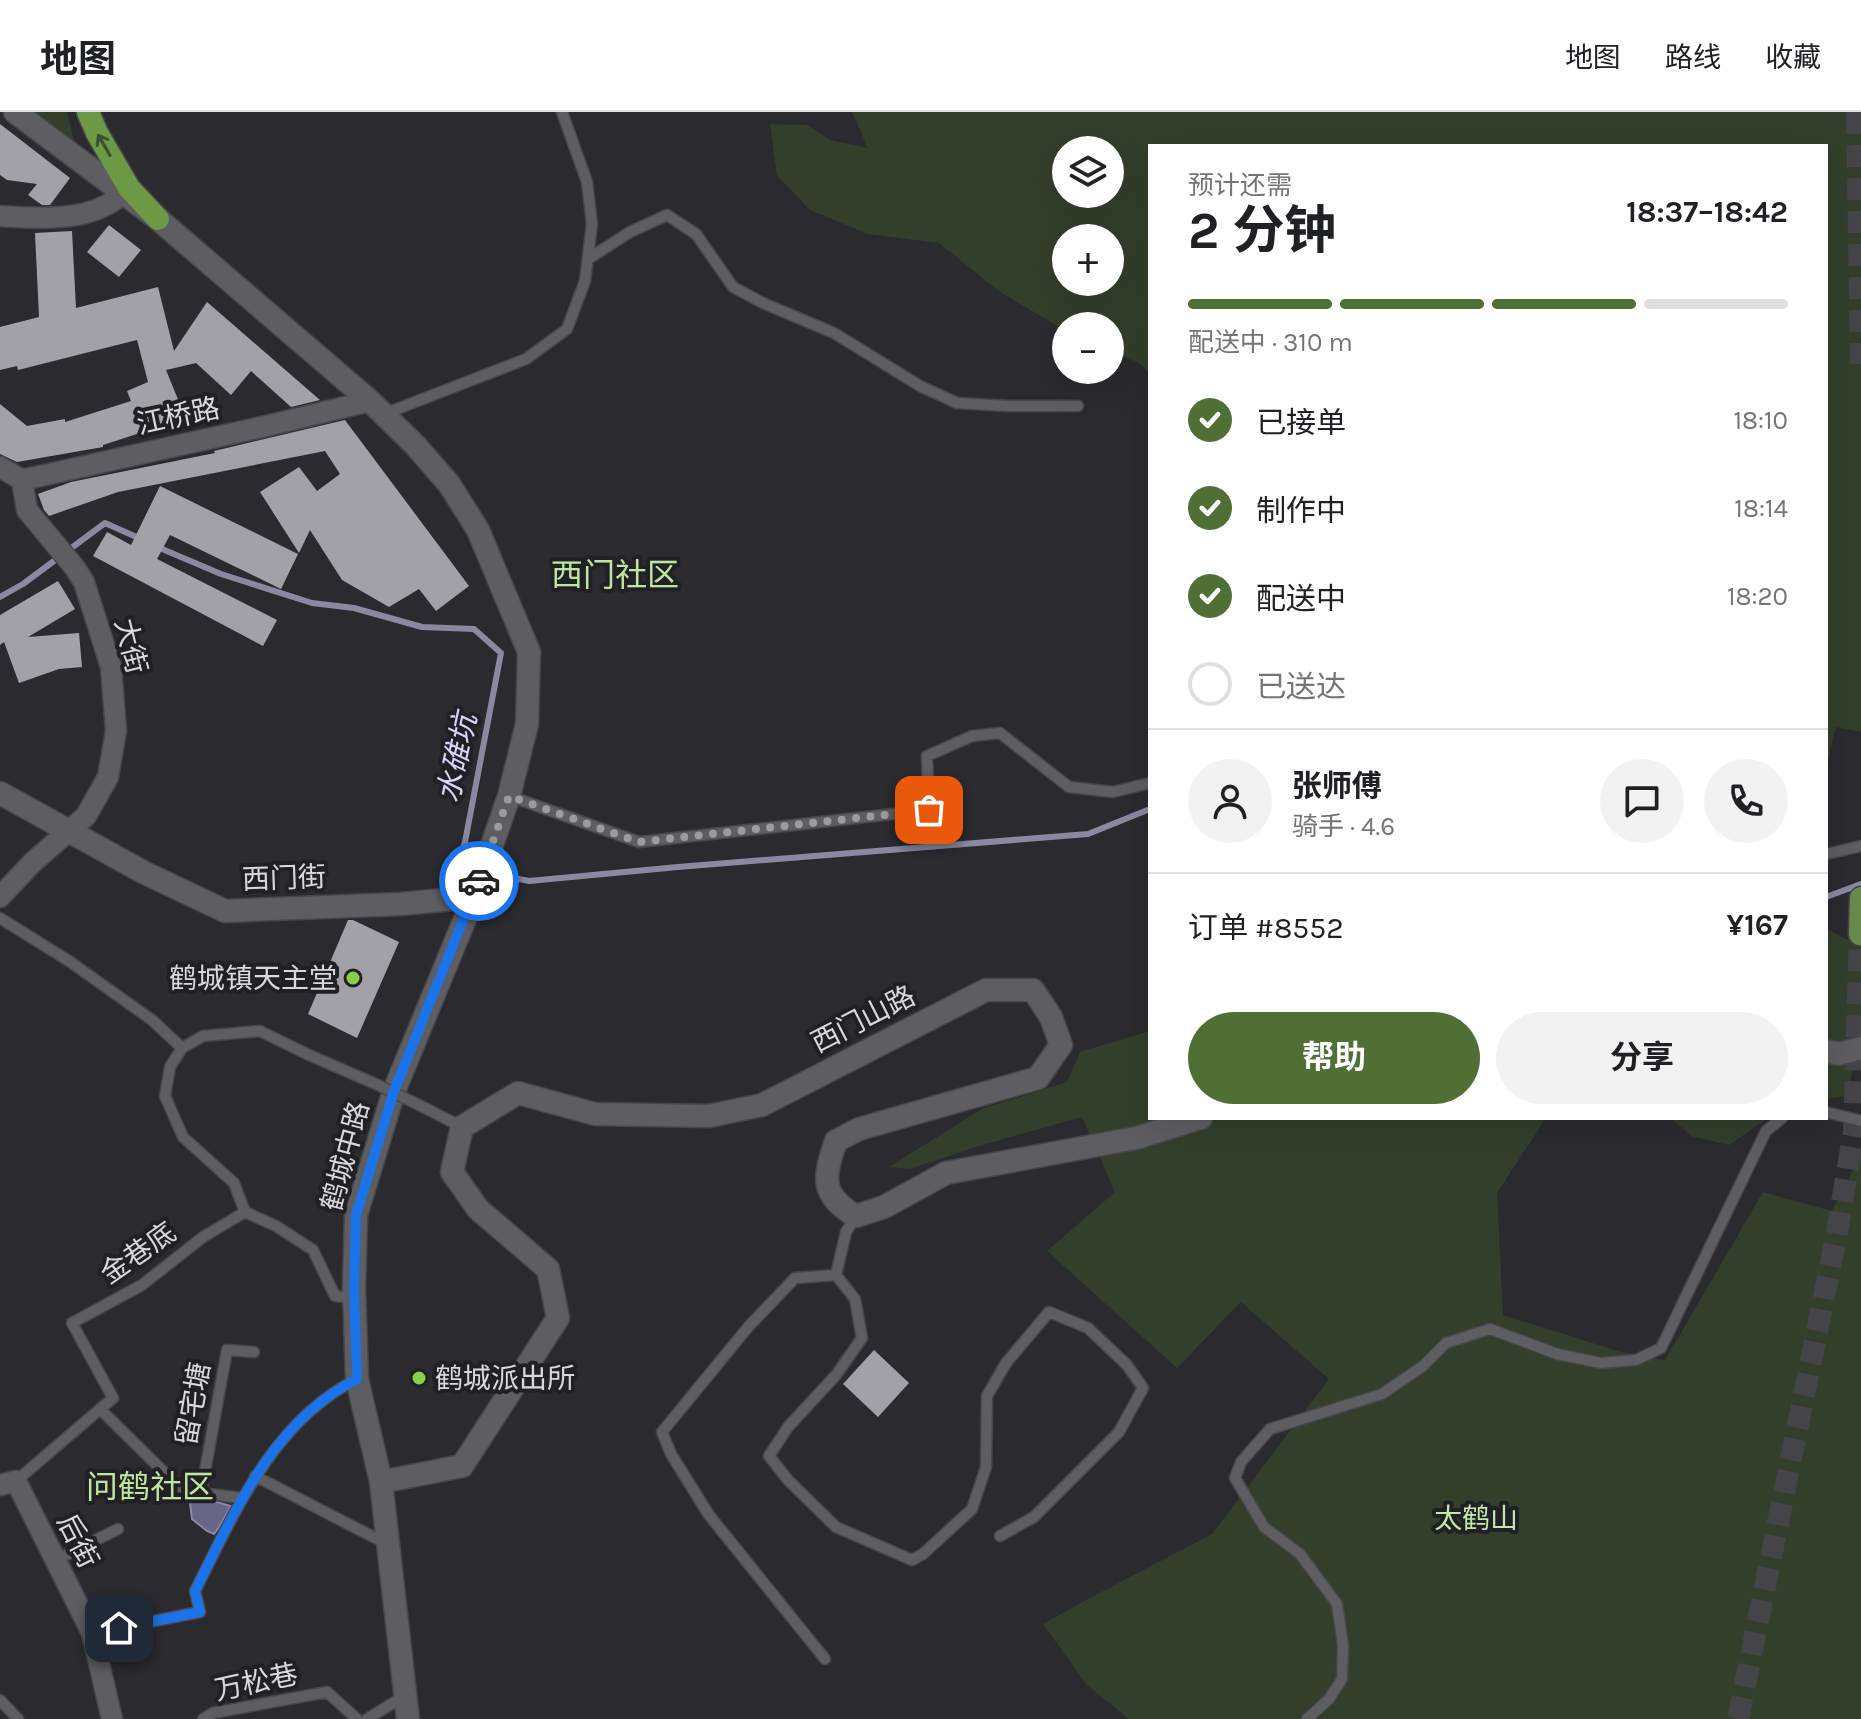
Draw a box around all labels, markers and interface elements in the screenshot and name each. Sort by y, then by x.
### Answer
text: 地图 [40,37,116,82]
text: 地图 [1565,41,1621,74]
text: 路线 [1665,41,1721,74]
text: 收藏 [1765,41,1821,74]
one-way arrow [96,134,112,157]
map controls [1052,136,1124,384]
button: layers [1052,136,1124,208]
text: 预计还需 [1188,170,1292,201]
text: 18:37–18:42 [1626,194,1788,230]
text: 2 分钟 [1188,200,1337,261]
button: + [1052,224,1124,296]
button: − [1052,312,1124,384]
text: 配送中 · 310 m [1188,327,1353,358]
street label: 江桥路 [133,391,223,441]
icon: check [1188,398,1232,442]
text: 已接单 [1256,405,1346,441]
text: 18:10 [1733,405,1788,436]
icon: check [1188,486,1232,530]
text: 制作中 [1256,493,1346,529]
text: 18:14 [1734,493,1788,524]
district label: 西门社区 [551,557,679,594]
icon: check [1188,574,1232,618]
text: 配送中 [1256,581,1346,617]
text: 18:20 [1727,581,1788,612]
street label: 大街 [108,615,154,677]
text: 已送达 [1256,669,1346,705]
water label: 水碓坑 [430,706,485,806]
button: person [1188,759,1272,843]
button: chat [1600,759,1684,843]
button: phone [1704,759,1788,843]
text: 张师傅 [1292,768,1382,804]
pin [895,776,963,844]
icon: bag [907,788,951,832]
text: 骑手 · 4.6 [1292,811,1395,842]
courier [439,841,519,921]
icon: car [457,859,501,903]
street label: 西门街 [241,860,327,896]
text: ¥167 [1727,907,1788,943]
text: 订单 #8552 [1188,910,1344,946]
place label: 鹤城镇天主堂 [169,962,337,995]
marker: 鹤城镇天主堂 [344,969,362,987]
street label: 西门山路 [806,979,920,1059]
button: 帮助 [1188,1012,1480,1104]
button: 分享 [1496,1012,1788,1104]
street label: 鹤城中路 [315,1098,375,1214]
street label: 金巷底 [94,1215,182,1291]
street label: 留宅塘 [169,1360,217,1448]
place label: 鹤城派出所 [435,1362,575,1395]
marker: 鹤城派出所 [410,1369,428,1387]
district label: 问鹤社区 [86,1469,214,1506]
park label: 太鹤山 [1434,1502,1518,1535]
street label: 后街 [51,1509,105,1573]
pin [85,1594,153,1662]
icon: home [97,1606,141,1650]
street label: 万松巷 [211,1657,301,1707]

